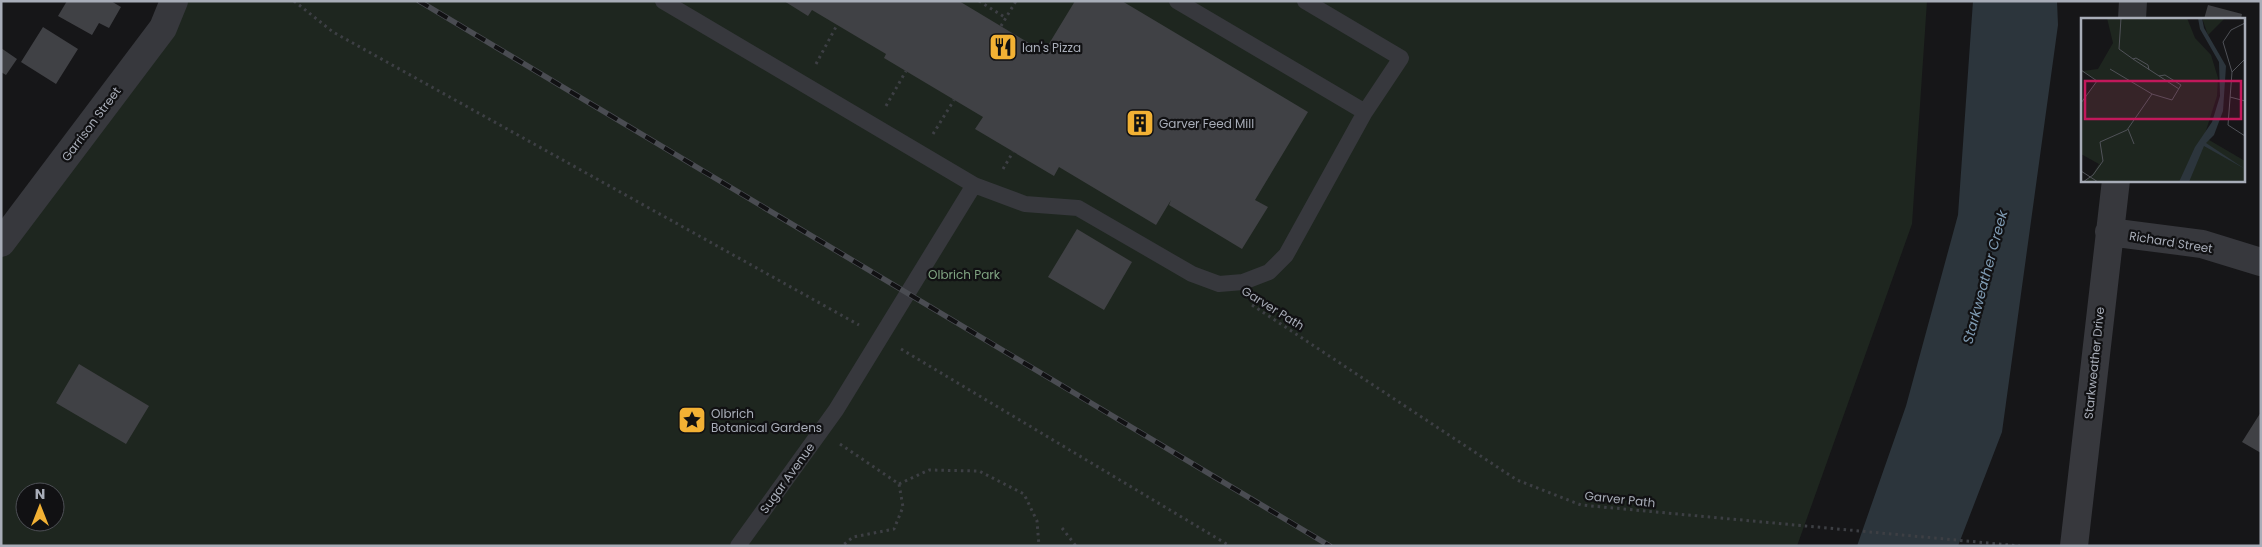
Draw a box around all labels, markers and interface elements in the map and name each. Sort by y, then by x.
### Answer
inset map [2081,18,2244,181]
restaurant icon: Ian's Pizza [988,32,1018,62]
place label: Ian's Pizza [1022,39,1081,56]
street label: Garrison Street [57,83,125,165]
building icon: Garver Feed Mill [1125,108,1155,138]
place label: Garver Feed Mill [1159,115,1254,132]
water label: Starkweather Creek [1958,207,2013,346]
street label: Richard Street [2128,227,2214,257]
park label: Olbrich Park [928,266,1001,283]
street label: Garver Path [1238,282,1308,334]
street label: Starkweather Drive [2080,306,2108,420]
place icon: Olbrich Botanical Gardens [677,405,707,435]
place label: Olbrich Botanical Gardens [711,405,822,436]
street label: Sugar Avenue [756,439,818,517]
north arrow [15,482,65,532]
text: N [35,484,45,504]
street label: Garver Path [1584,487,1656,511]

